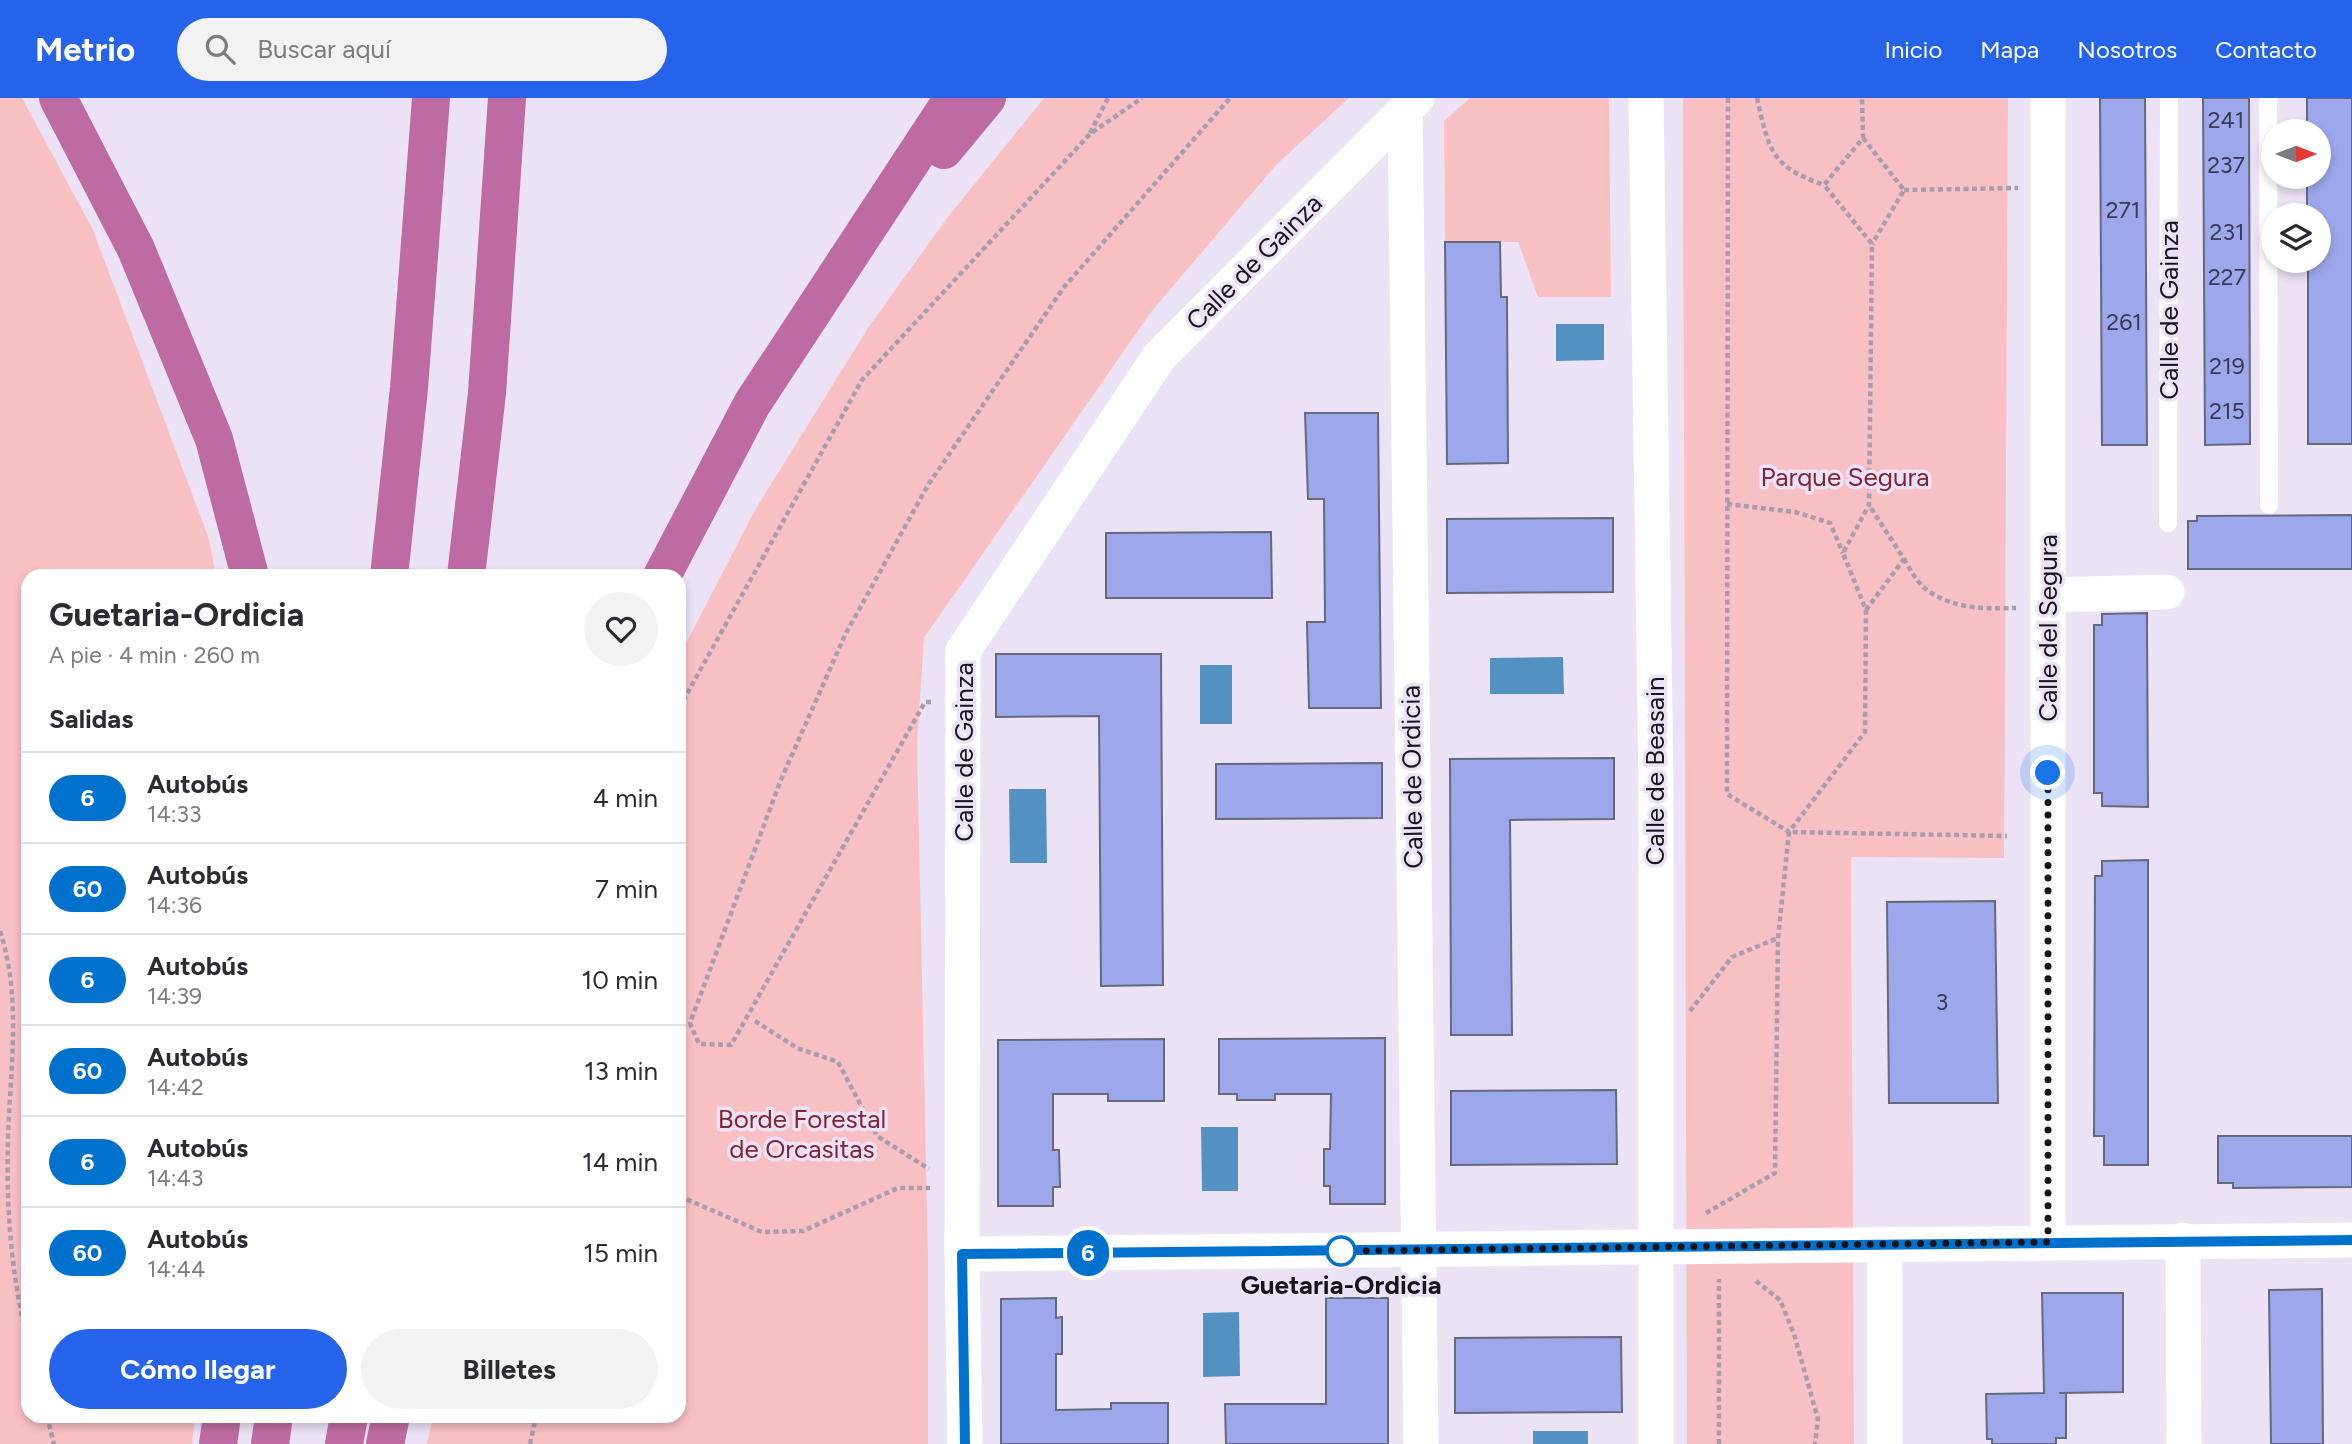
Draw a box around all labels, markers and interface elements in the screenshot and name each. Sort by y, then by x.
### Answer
search box [177,18,667,81]
text: Metrio [35,30,135,69]
icon: search [201,30,239,68]
text: Buscar aquí [257,33,391,65]
text: Inicio [1884,35,1942,64]
text: Mapa [1980,35,2039,64]
text: Nosotros [2077,35,2177,64]
text: Contacto [2215,35,2317,64]
house number: 241 [2208,106,2244,134]
north arrow [2261,119,2331,189]
map controls [2261,119,2331,273]
house number: 237 [2207,151,2245,179]
street label: Calle de Gainza [1179,187,1329,337]
house number: 271 [2106,196,2140,224]
button: layers [2261,203,2331,273]
house number: 231 [2210,218,2244,246]
street label: Calle de Gainza [2153,220,2185,400]
house number: 227 [2208,263,2246,291]
house number: 261 [2106,308,2142,336]
house number: 219 [2209,352,2245,380]
house number: 215 [2209,397,2245,425]
park label: Parque Segura [1761,461,1929,493]
street label: Calle del Segura [2032,534,2064,722]
button: heart [584,592,658,666]
text: Guetaria-Ordicia [49,595,304,634]
text: A pie · 4 min · 260 m [49,641,260,669]
street label: Calle de Gainza [948,662,980,842]
street label: Calle de Beasain [1639,676,1671,866]
street label: Calle de Ordicia [1394,685,1430,869]
text: Salidas [49,703,133,735]
your location [2030,755,2065,790]
text: Autobús [147,768,248,800]
text: 4 min [593,782,658,814]
text: 6 [81,783,94,812]
text: 14:33 [147,800,202,828]
text: Autobús [147,859,248,891]
text: 7 min [595,873,658,905]
text: 60 [73,874,102,903]
text: 14:36 [147,891,202,919]
text: Autobús [147,950,248,982]
text: 10 min [582,964,658,996]
text: 6 [81,965,94,994]
text: 14:39 [147,982,202,1010]
house number: 3 [1936,988,1948,1016]
text: Autobús [147,1041,248,1073]
text: 13 min [584,1055,658,1087]
text: 60 [73,1056,102,1085]
text: 14:42 [147,1073,204,1101]
park label: Borde Forestal de Orcasitas [718,1103,886,1165]
text: Autobús [147,1132,248,1164]
text: 14 min [582,1146,658,1178]
text: 6 [81,1147,94,1176]
text: 14:43 [147,1164,203,1192]
text: Autobús [147,1223,248,1255]
line badge: 6 [1065,1230,1111,1276]
marker: Guetaria-Ordicia [1326,1236,1356,1266]
text: 15 min [583,1237,658,1269]
text: 60 [73,1238,102,1267]
text: 6 [1081,1238,1095,1267]
text: 14:44 [147,1255,205,1283]
place label: Guetaria-Ordicia [1240,1269,1442,1301]
button: Cómo llegar [49,1329,347,1409]
button: Billetes [361,1329,658,1409]

